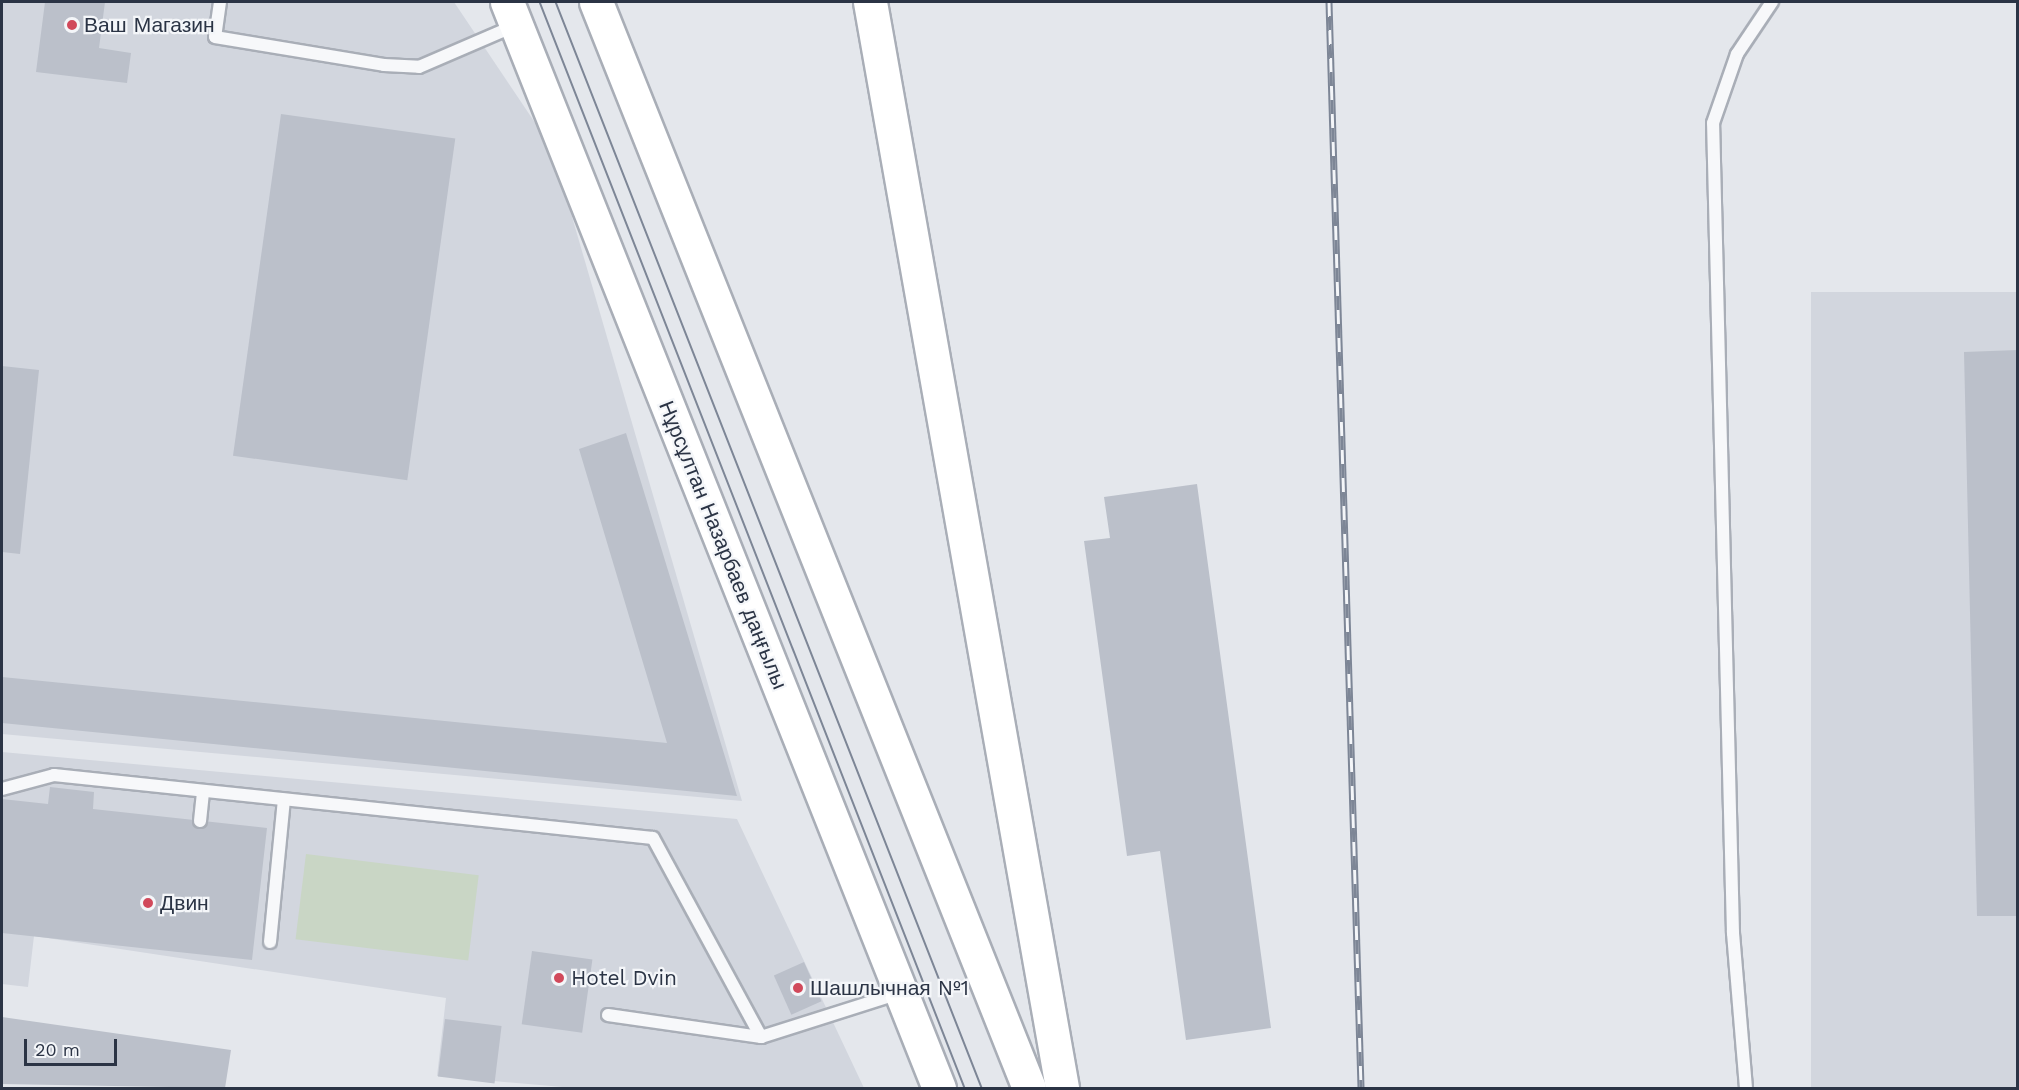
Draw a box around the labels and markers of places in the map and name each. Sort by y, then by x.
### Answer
place label: Ваш Магазин [84,12,215,38]
marker: Ваш Магазин [65,18,79,32]
place label: Двин [160,890,209,916]
marker: Двин [141,896,155,910]
place label: Hotel Dvin [571,965,678,991]
marker: Hotel Dvin [552,971,566,985]
place label: Шашлычная №1 [810,975,969,1001]
marker: Шашлычная №1 [791,981,805,995]

